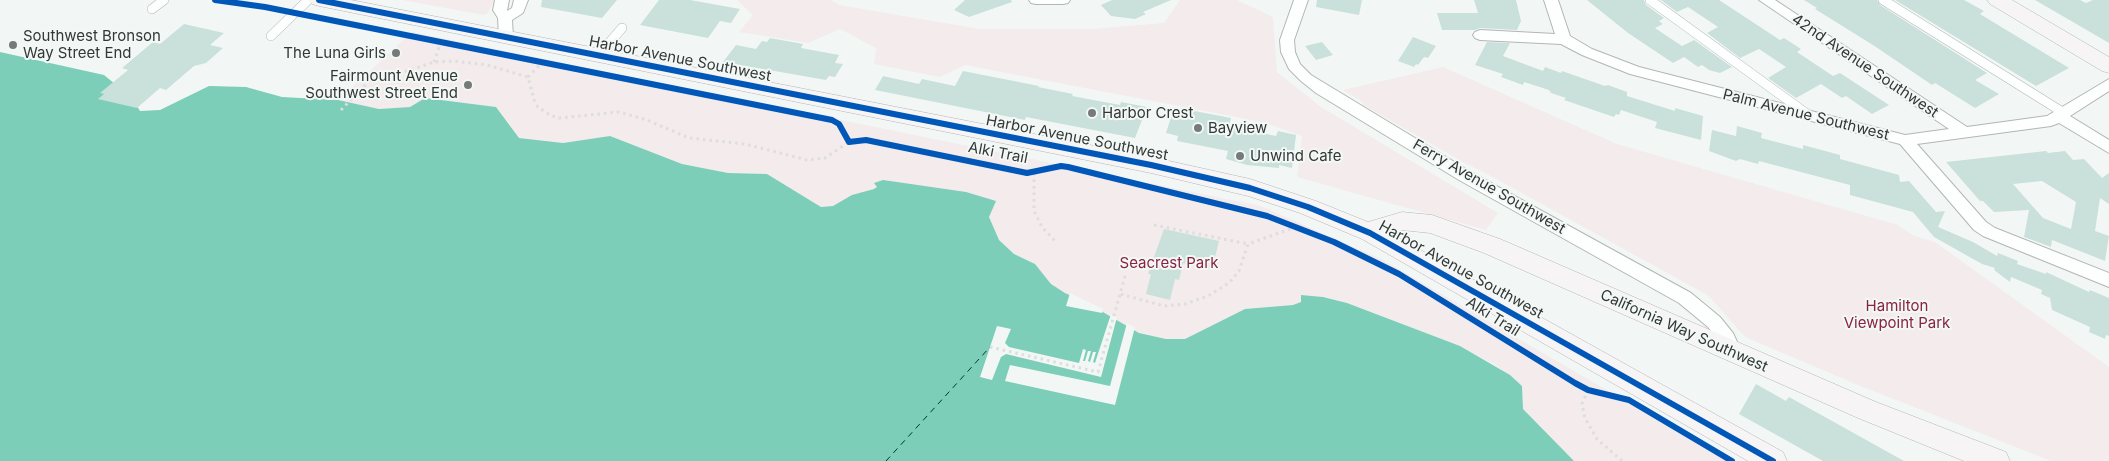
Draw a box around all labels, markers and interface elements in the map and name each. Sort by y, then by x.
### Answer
street label: 42nd Avenue Southwest [1788,10,1942,122]
place label: Southwest Bronson Way Street End [23,27,161,62]
street label: Harbor Avenue Southwest [587,32,773,86]
marker: Southwest Bronson Way Street End [7,39,19,51]
place label: The Luna Girls [283,44,386,62]
marker: The Luna Girls [390,47,402,59]
place label: Fairmount Avenue Southwest Street End [305,67,458,102]
marker: Fairmount Avenue Southwest Street End [462,79,474,91]
street label: Palm Avenue Southwest [1721,86,1891,144]
place label: Harbor Crest [1102,104,1193,122]
marker: Harbor Crest [1086,107,1098,119]
street label: Harbor Avenue Southwest [984,111,1170,165]
place label: Bayview [1208,119,1267,137]
marker: Bayview [1192,122,1204,134]
street label: Ferry Avenue Southwest [1410,136,1568,238]
street label: Alki Trail [967,138,1029,168]
place label: Unwind Cafe [1250,147,1341,165]
marker: Unwind Cafe [1234,150,1246,162]
street label: Harbor Avenue Southwest [1376,217,1546,323]
park label: Seacrest Park [1120,254,1218,272]
street label: California Way Southwest [1597,286,1771,376]
street label: Alki Trail [1463,293,1523,341]
park label: Hamilton Viewpoint Park [1844,297,1950,332]

